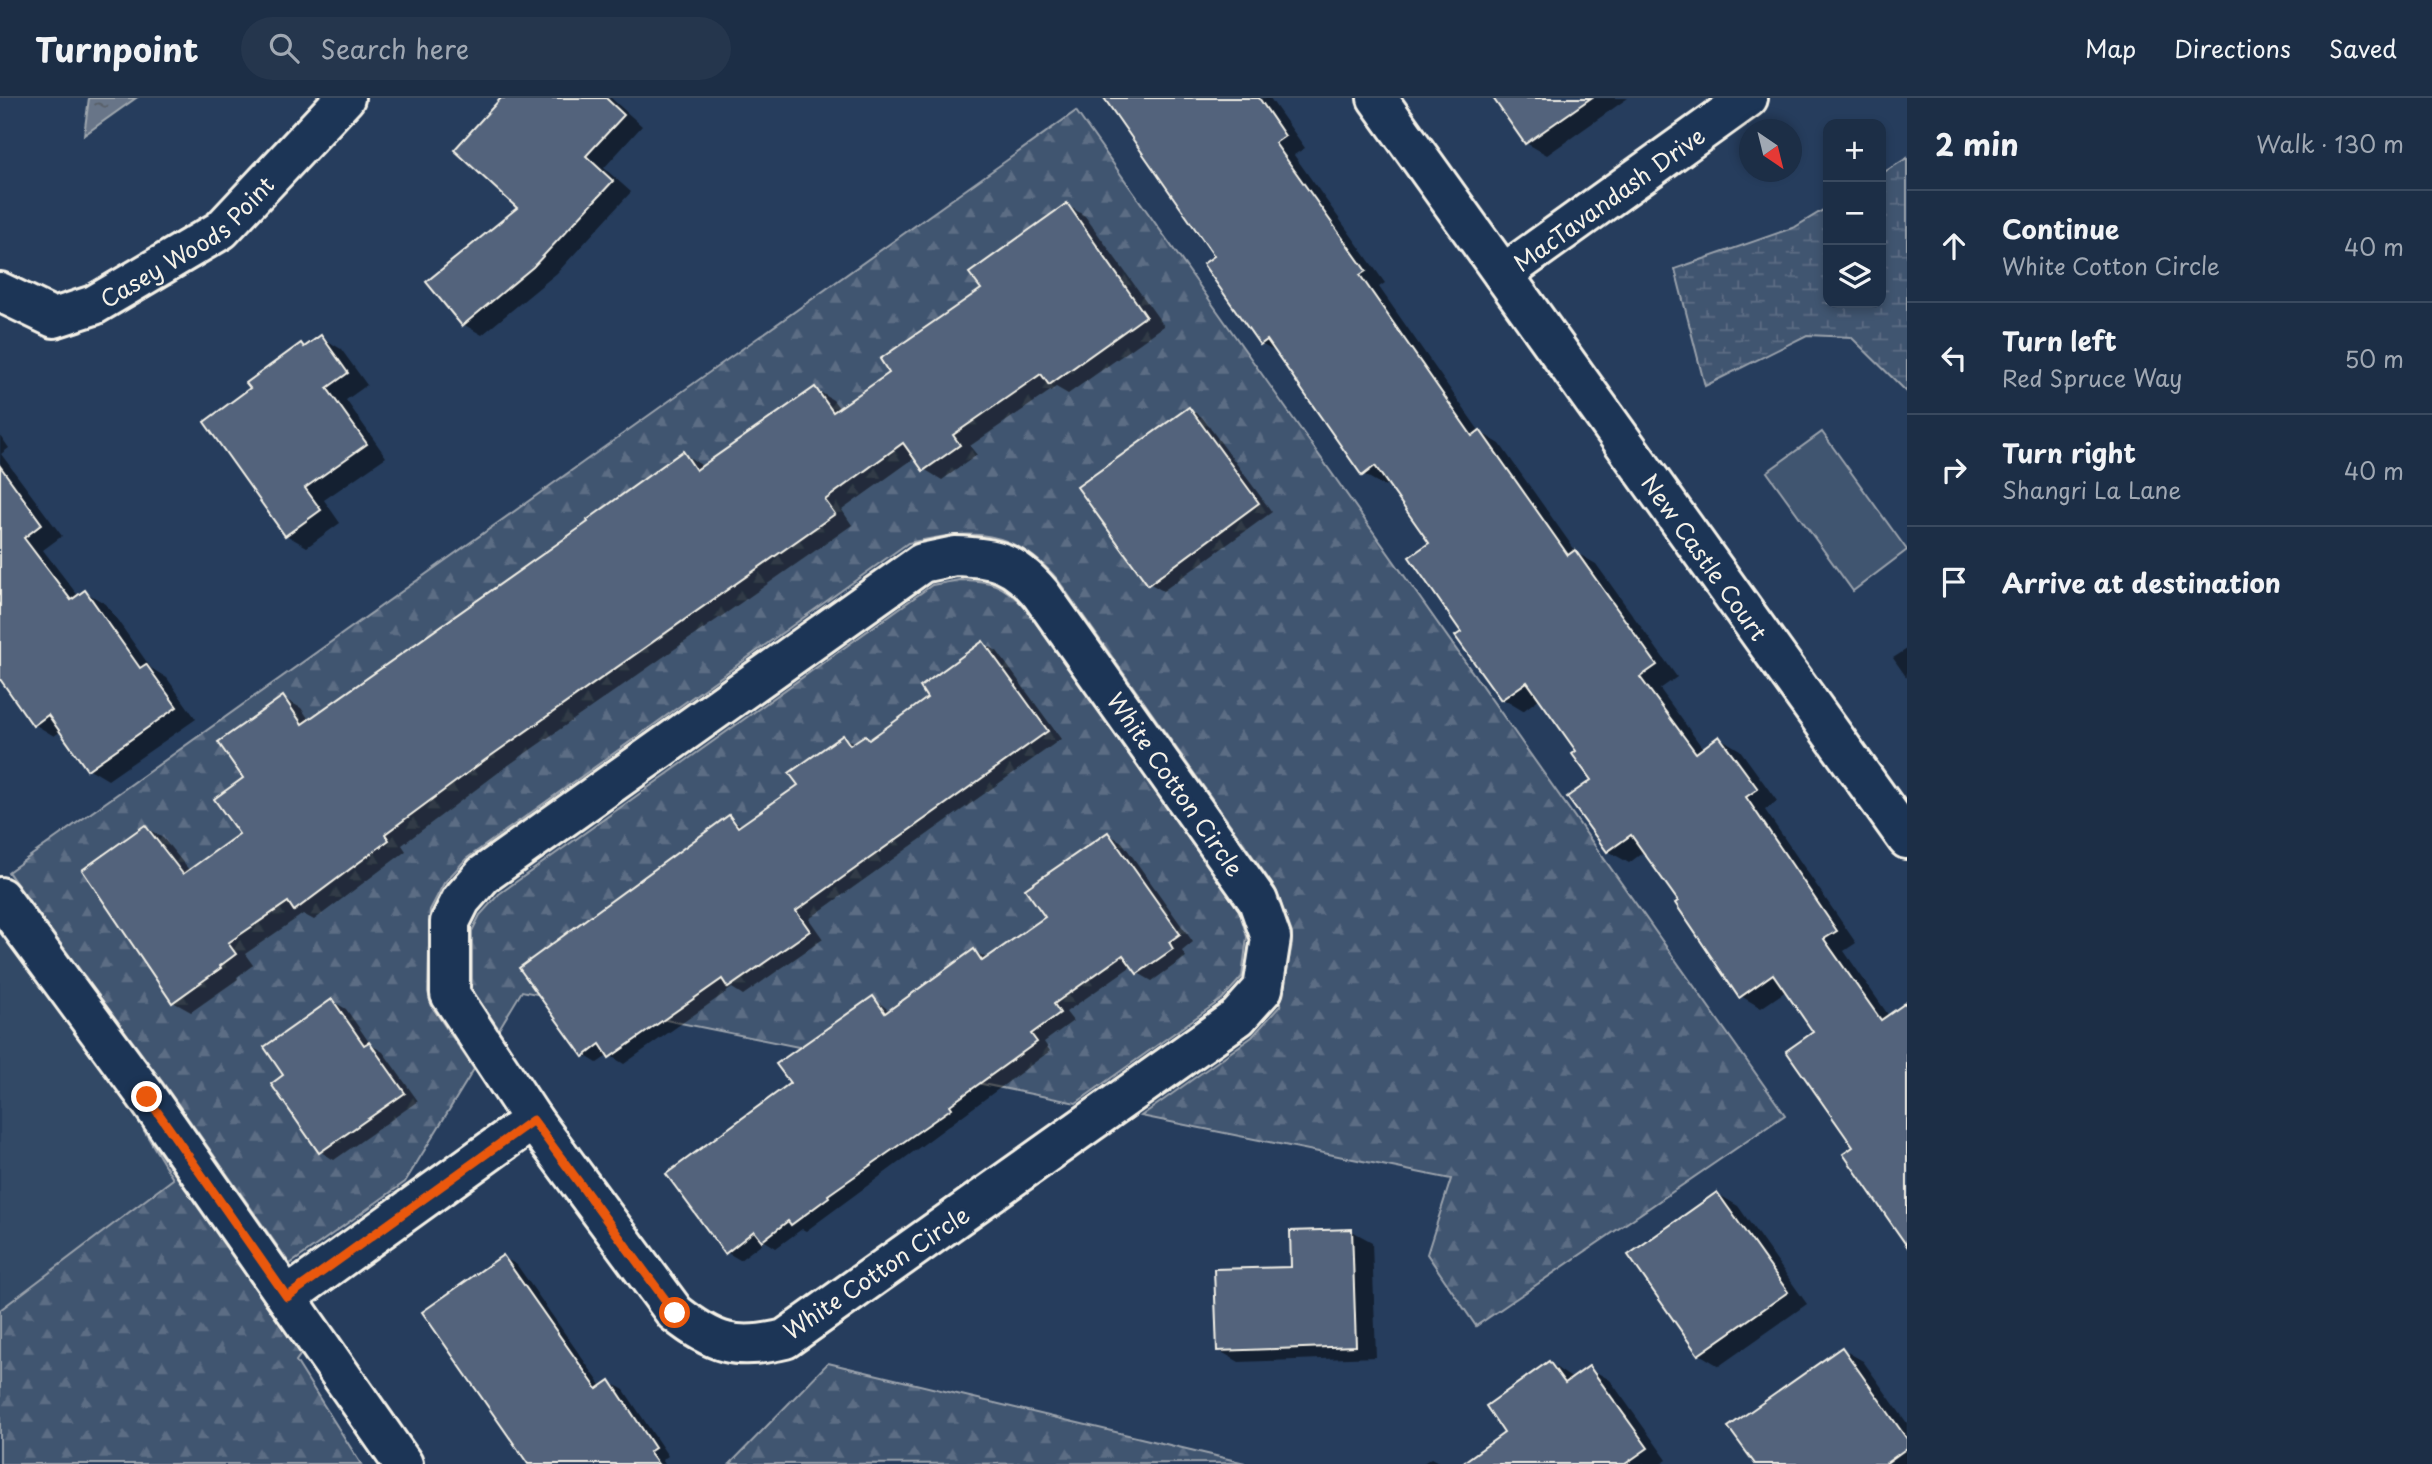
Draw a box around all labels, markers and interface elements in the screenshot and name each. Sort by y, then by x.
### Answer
search box [241,17,731,80]
text: Turnpoint [35,23,199,73]
icon: search [265,29,303,67]
text: Search here [321,29,469,68]
text: Map [2085,30,2136,66]
text: Directions [2174,30,2291,66]
text: Saved [2329,30,2397,66]
street label: MacTavandash Drive [1506,117,1712,279]
north arrow [1739,119,1802,182]
map controls [1823,119,1886,308]
button: + [1823,119,1886,182]
text: 2 min [1935,121,2019,166]
text: Walk · 130 m [2256,126,2404,161]
street label: Casey Woods Point [93,167,281,316]
button: − [1823,182,1886,245]
text: Continue [2002,209,2119,248]
icon: ahead [1935,227,1973,265]
text: 40 m [2344,229,2404,264]
button: layers [1823,245,1886,308]
text: White Cotton Circle [2002,248,2220,283]
text: Turn left [2002,321,2117,360]
icon: left [1935,339,1973,377]
text: 50 m [2344,341,2404,376]
text: Red Spruce Way [2002,360,2183,395]
text: Turn right [2002,433,2136,472]
icon: right [1935,451,1973,489]
text: 40 m [2344,453,2404,488]
street label: New Castle Court [1633,466,1777,647]
text: Shangri La Lane [2002,472,2181,507]
icon: arrive [1935,563,1973,601]
text: Arrive at destination [2002,563,2281,602]
street label: White Cotton Circle [1099,685,1253,883]
route end [131,1081,162,1112]
street label: White Cotton Circle [776,1197,976,1347]
route start [659,1297,690,1328]

